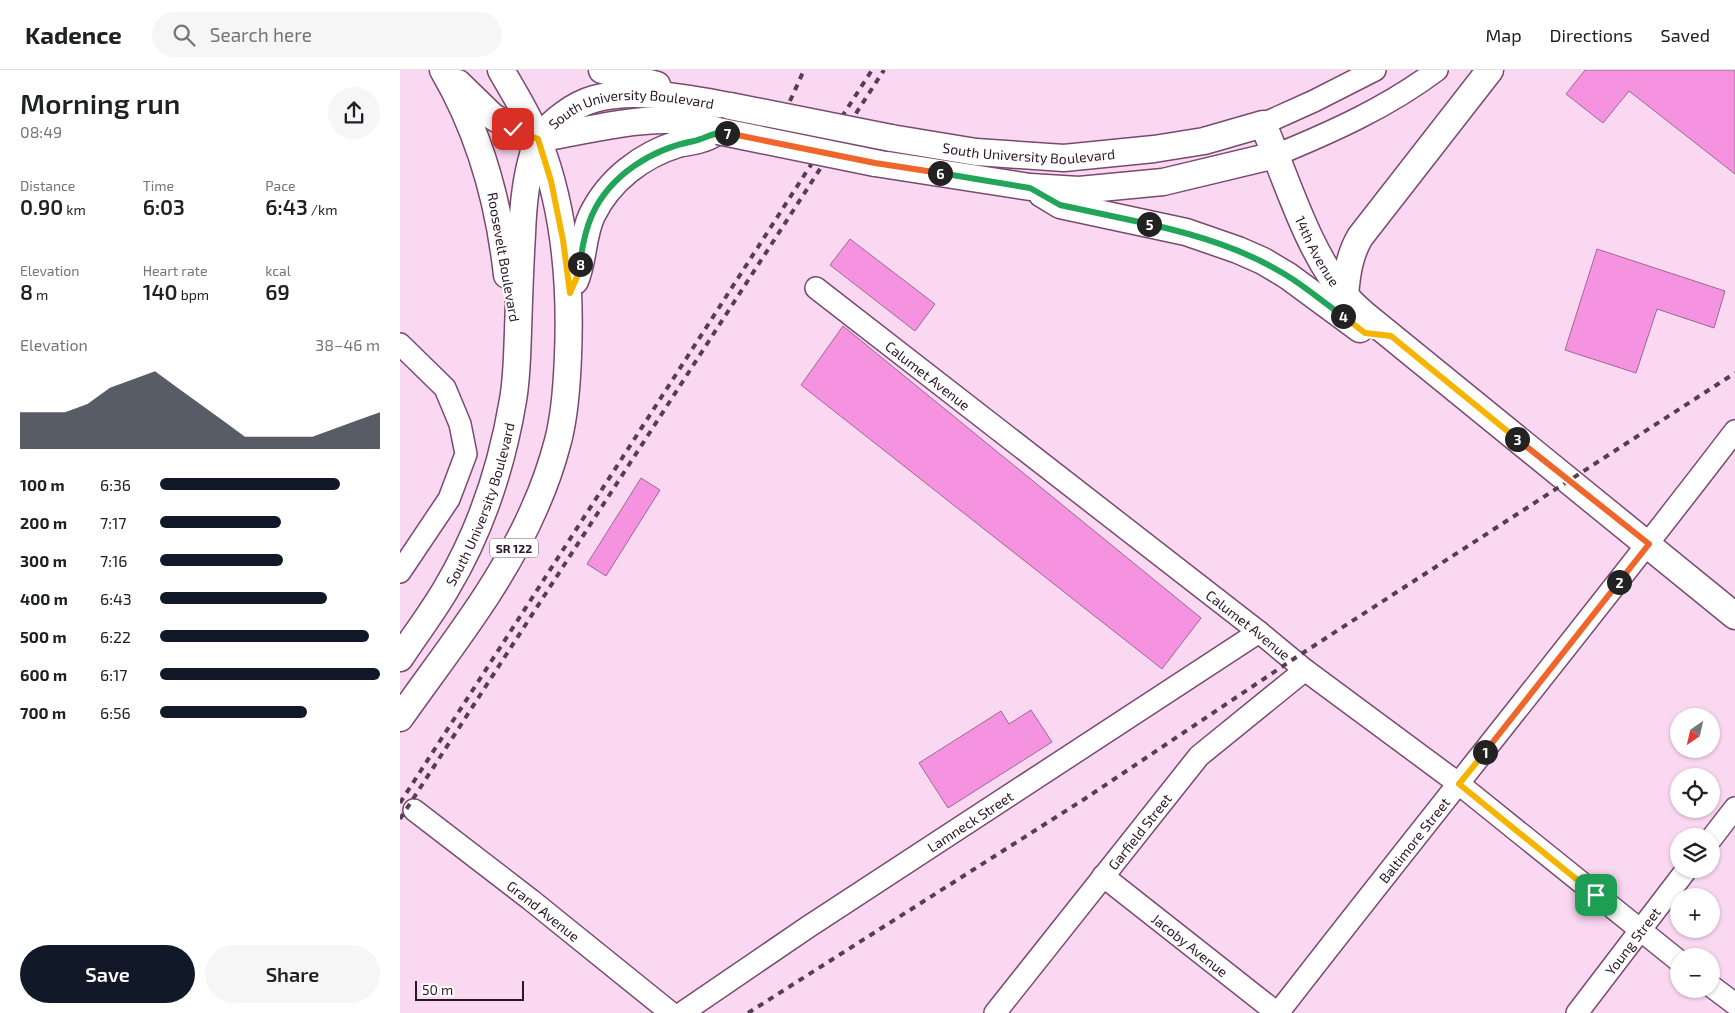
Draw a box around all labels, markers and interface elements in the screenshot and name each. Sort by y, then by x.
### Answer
search box [152,12,502,57]
text: Kadence [25,20,122,49]
icon: search [170,21,198,49]
text: Search here [210,23,312,46]
text: Map [1485,24,1522,46]
text: Directions [1550,24,1633,46]
text: Saved [1661,24,1710,46]
street label: South University Boulevard [544,85,716,132]
text: Morning run [20,86,180,120]
button: share [328,87,380,139]
pin [492,108,534,150]
icon: check [499,115,527,143]
pin: 7 [714,120,740,146]
text: 08:49 [20,122,62,141]
text: 7 [724,125,731,142]
street label: South University Boulevard [941,138,1116,167]
pin: 6 [928,160,952,186]
text: 6 [936,165,945,182]
text: Distance [20,177,75,194]
text: Time [143,177,174,194]
text: Pace [265,177,295,194]
street label: Roosevelt Boulevard [484,191,524,323]
text: 0.90 [20,194,63,219]
text: 6:03 [143,194,185,219]
text: 6:43 [265,194,308,219]
text: km [63,201,86,218]
text: /km [308,201,338,218]
pin: 5 [1136,212,1162,236]
street label: 14th Avenue [1292,213,1344,289]
text: 5 [1146,216,1153,233]
pin: 8 [568,252,592,276]
text: 8 [576,256,585,273]
text: Elevation [20,262,79,279]
text: Heart rate [143,262,207,279]
text: kcal [265,262,291,279]
text: 8 [20,279,33,304]
text: 140 [143,279,178,304]
text: 69 [265,279,290,304]
text: m [33,286,48,303]
text: bpm [178,286,209,303]
pin: 4 [1330,304,1356,328]
text: 4 [1339,308,1348,325]
text: Elevation [20,335,88,354]
text: 38–46 m [315,335,380,354]
street label: Calumet Avenue [882,337,974,413]
street label: South University Boulevard [441,421,517,588]
pin: 3 [1504,426,1530,452]
text: 3 [1514,431,1521,448]
text: 100 m [20,475,65,494]
text: 6:36 [100,475,131,494]
text: 200 m [20,513,67,532]
text: 7:17 [100,513,127,532]
road number: SR 122 [490,538,538,558]
text: 300 m [20,551,67,570]
text: 7:16 [100,551,128,570]
pin: 2 [1606,570,1632,594]
text: 2 [1615,574,1624,591]
street label: Calumet Avenue [1203,586,1294,663]
text: 400 m [20,589,68,608]
text: 6:43 [100,589,132,608]
text: 500 m [20,627,67,646]
text: 6:22 [100,627,131,646]
text: 600 m [20,665,67,684]
text: 6:17 [100,665,128,684]
text: 700 m [20,703,66,722]
text: 6:56 [100,703,131,722]
north arrow [1670,708,1720,758]
map controls [1670,708,1720,998]
pin: 1 [1472,740,1498,764]
text: 1 [1482,744,1489,761]
button: locate [1670,768,1720,818]
street label: Lamneck Street [924,787,1016,855]
street label: Garfield Street [1104,790,1175,873]
street label: Baltimore Street [1375,794,1453,886]
button: layers [1670,828,1720,878]
pin [1575,874,1617,916]
street label: Grand Avenue [504,876,583,945]
icon: arrive [1582,881,1610,909]
button: + [1670,888,1720,938]
street label: Young Street [1601,903,1664,978]
street label: Jacoby Avenue [1149,910,1232,980]
button: Save [20,945,195,1003]
button: Share [205,945,380,1003]
button: − [1670,948,1720,998]
scale bar [415,978,524,1001]
text: 50 m [422,981,453,998]

